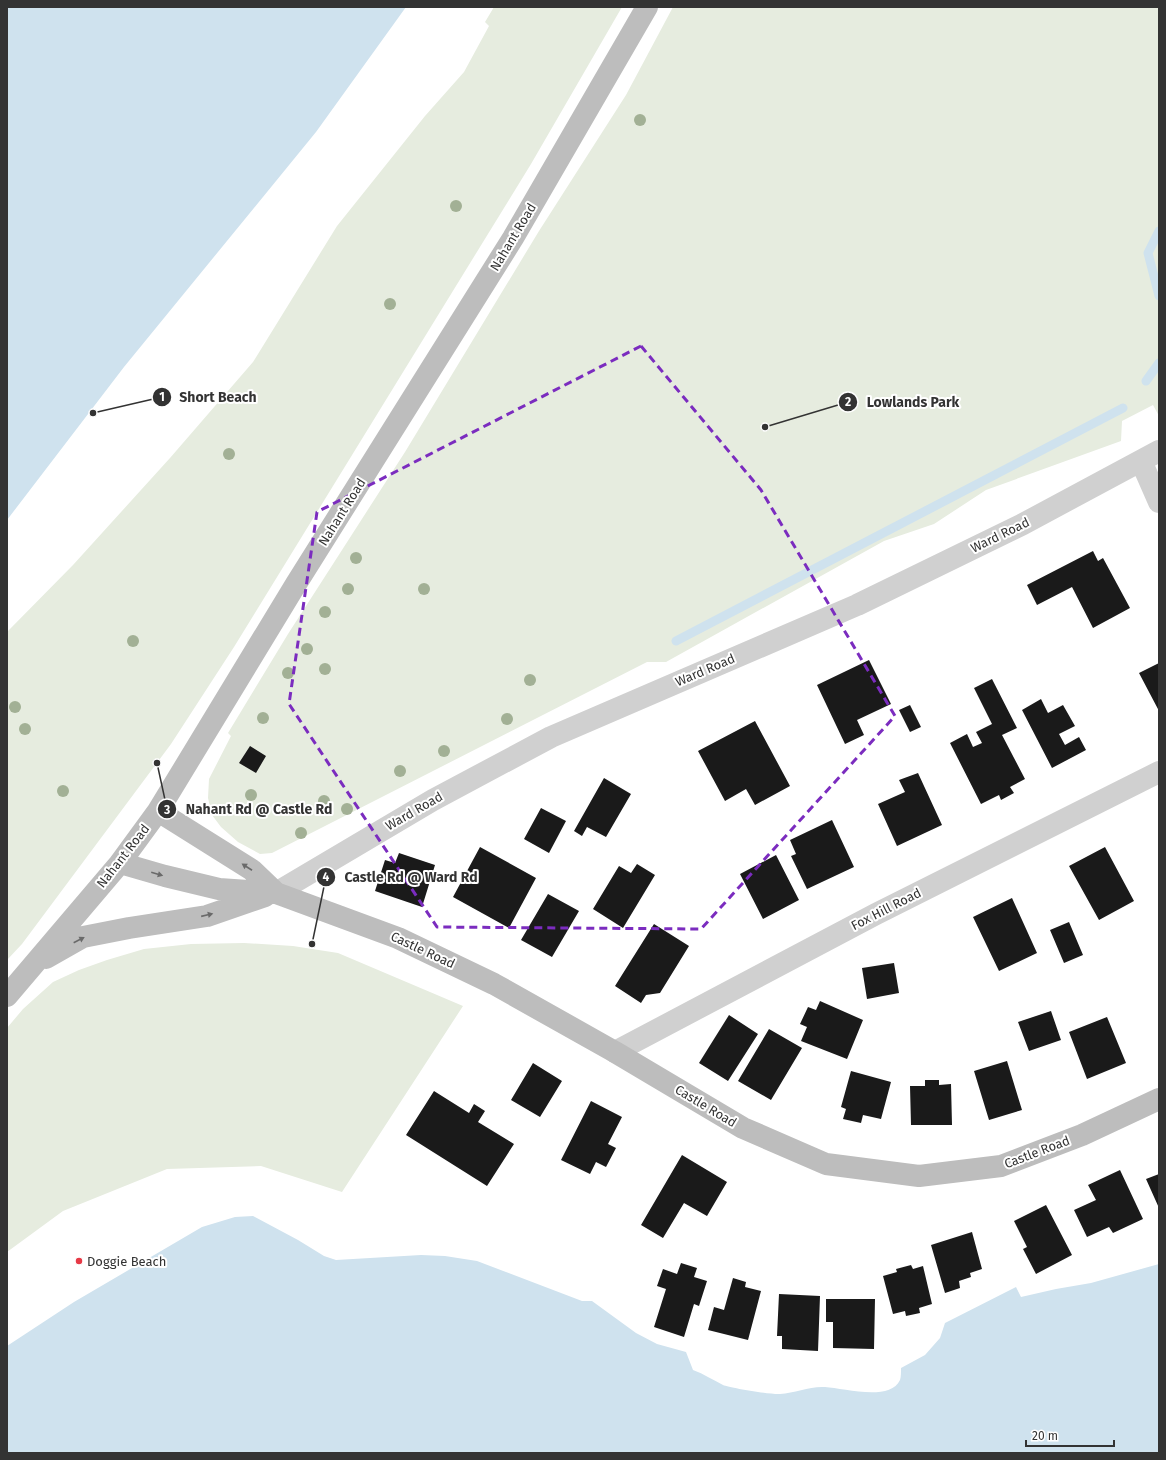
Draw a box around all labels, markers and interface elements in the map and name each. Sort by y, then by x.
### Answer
street label: Nahant Road [487,200,539,274]
callout: Short Beach [152,384,265,410]
text: Short Beach [179,389,257,406]
callout: Lowlands Park [838,389,967,415]
text: 1 [159,390,165,404]
text: Lowlands Park [867,394,960,411]
text: 2 [845,395,851,409]
street label: Nahant Road [315,476,369,548]
street label: Ward Road [968,514,1032,556]
street label: Ward Road [673,651,737,689]
street label: Ward Road [383,789,445,833]
callout: Nahant Rd @ Castle Rd [157,796,340,822]
text: Nahant Rd @ Castle Rd [186,801,332,818]
text: 3 [163,803,170,817]
street label: Nahant Road [94,821,152,891]
one-way arrow [242,863,252,871]
callout: Castle Rd @ Ward Rd [316,864,485,890]
text: Castle Rd @ Ward Rd [344,869,478,886]
text: 4 [323,870,330,884]
one-way arrow [152,871,164,877]
street label: Fox Hill Road [848,885,924,933]
one-way arrow [200,912,213,918]
street label: Castle Road [389,929,457,971]
one-way arrow [73,936,85,943]
street label: Castle Road [673,1082,739,1130]
street label: Castle Road [1002,1133,1072,1171]
place label: Doggie Beach [87,1254,166,1269]
marker: Doggie Beach [74,1256,84,1266]
scale bar [1026,1422,1114,1448]
text: 20 m [1032,1429,1058,1443]

